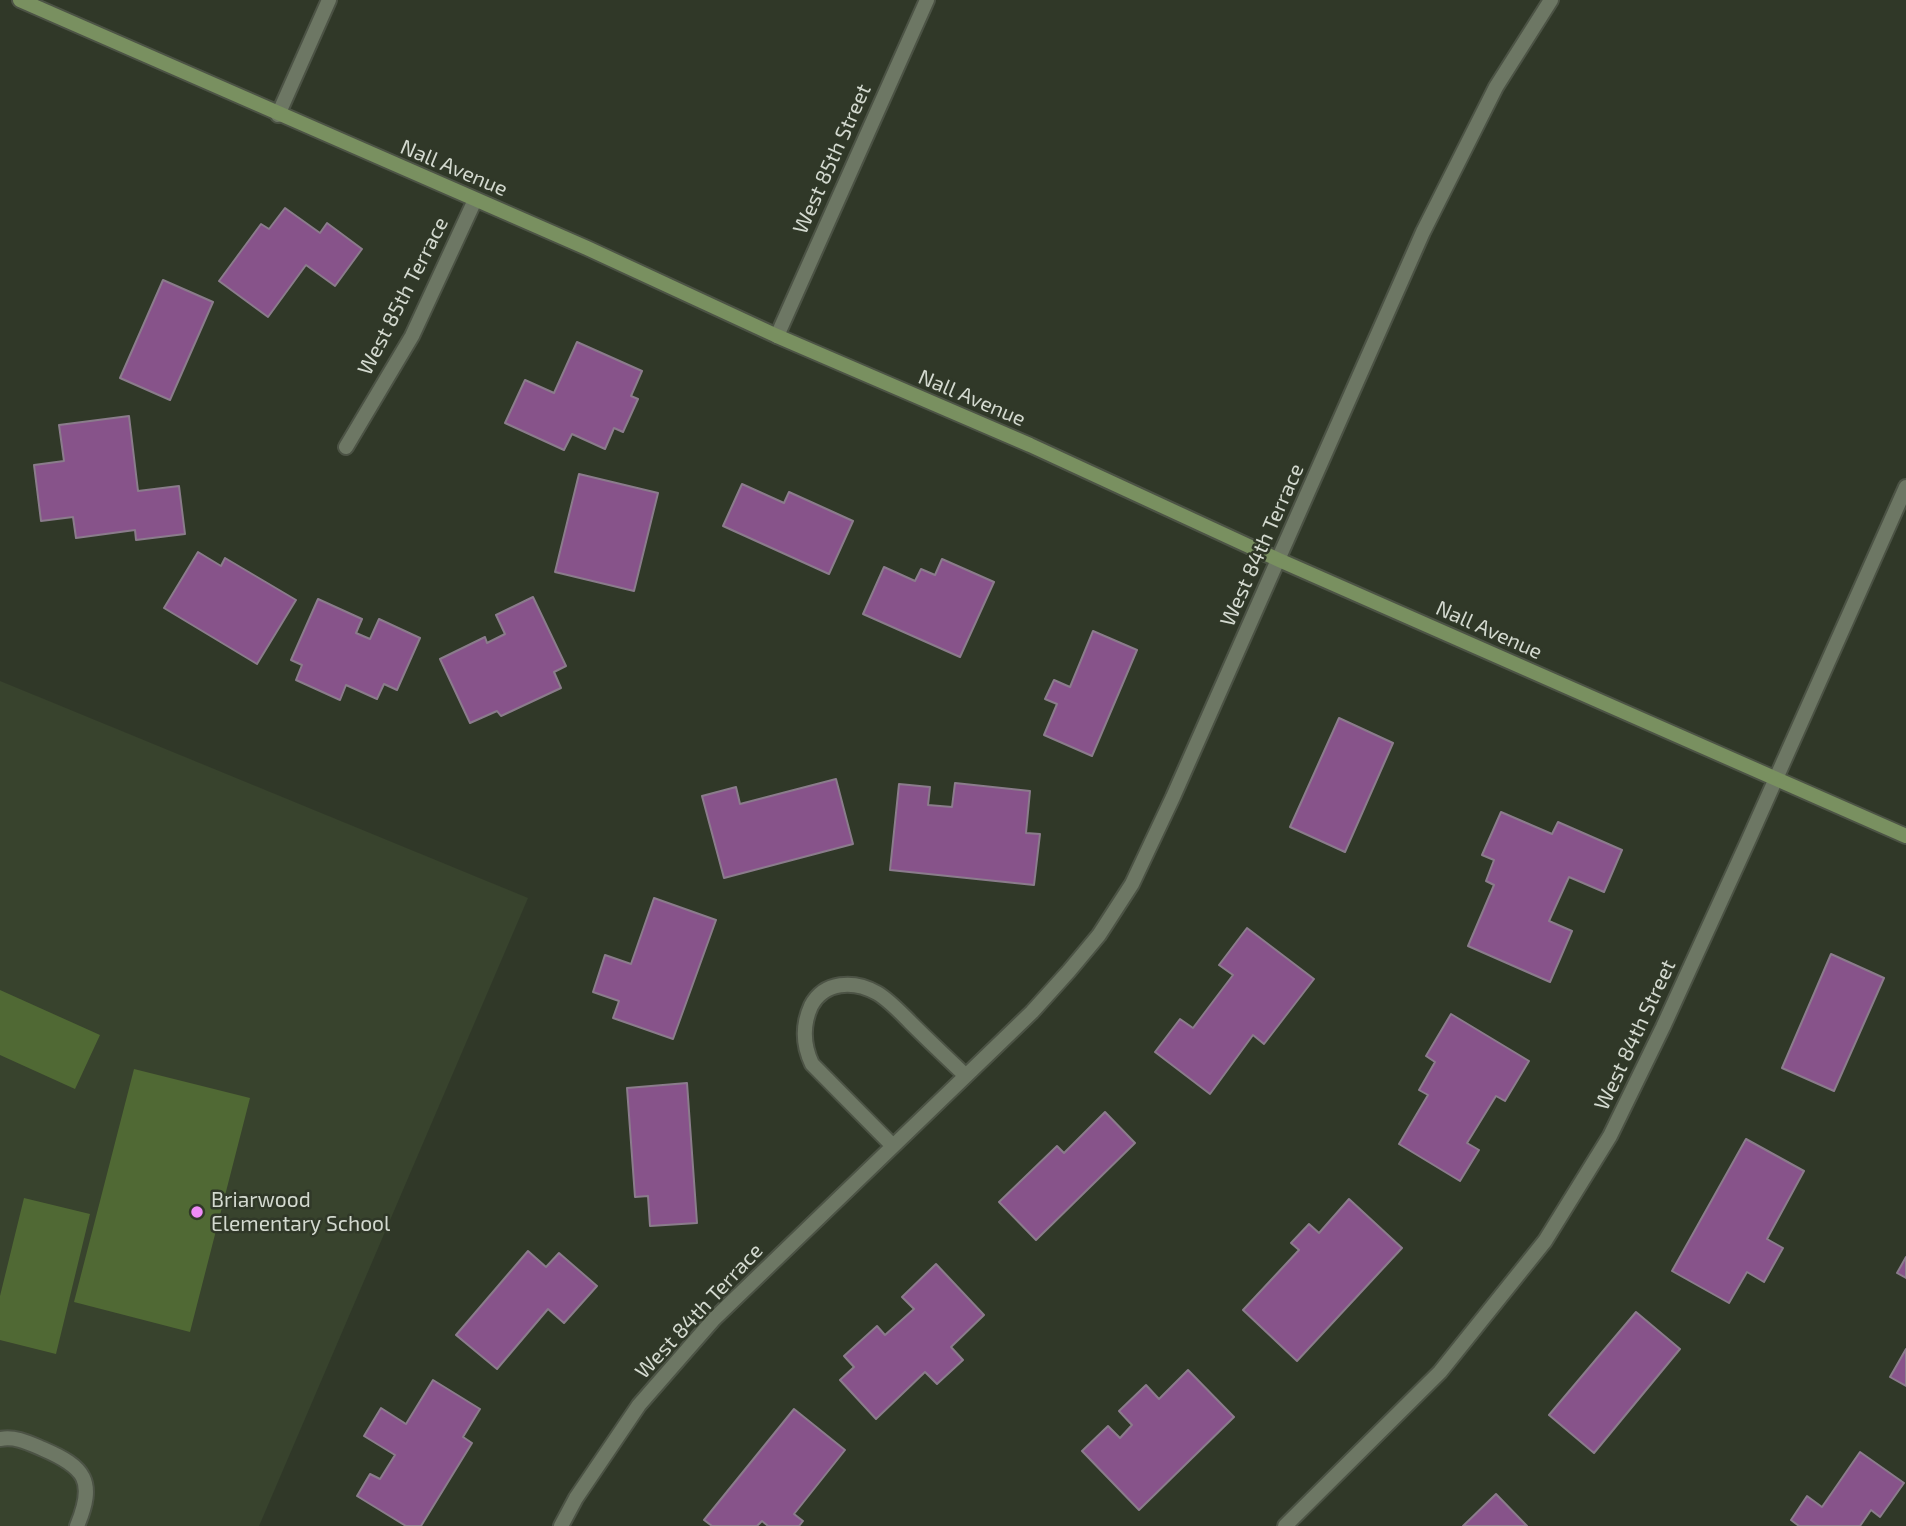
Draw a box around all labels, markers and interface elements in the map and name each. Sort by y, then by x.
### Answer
street label: West 85th Street [788,80,876,238]
street label: Nall Avenue [397,134,511,202]
street label: West 85th Terrace [352,213,454,379]
street label: Nall Avenue [915,364,1029,432]
street label: West 84th Terrace [1215,460,1309,630]
street label: Nall Avenue [1432,595,1546,665]
street label: West 84th Street [1589,956,1681,1114]
place label: Briarwood Elementary School [211,1187,390,1237]
marker: Briarwood Elementary School [189,1204,205,1220]
street label: West 84th Terrace [630,1238,768,1384]

